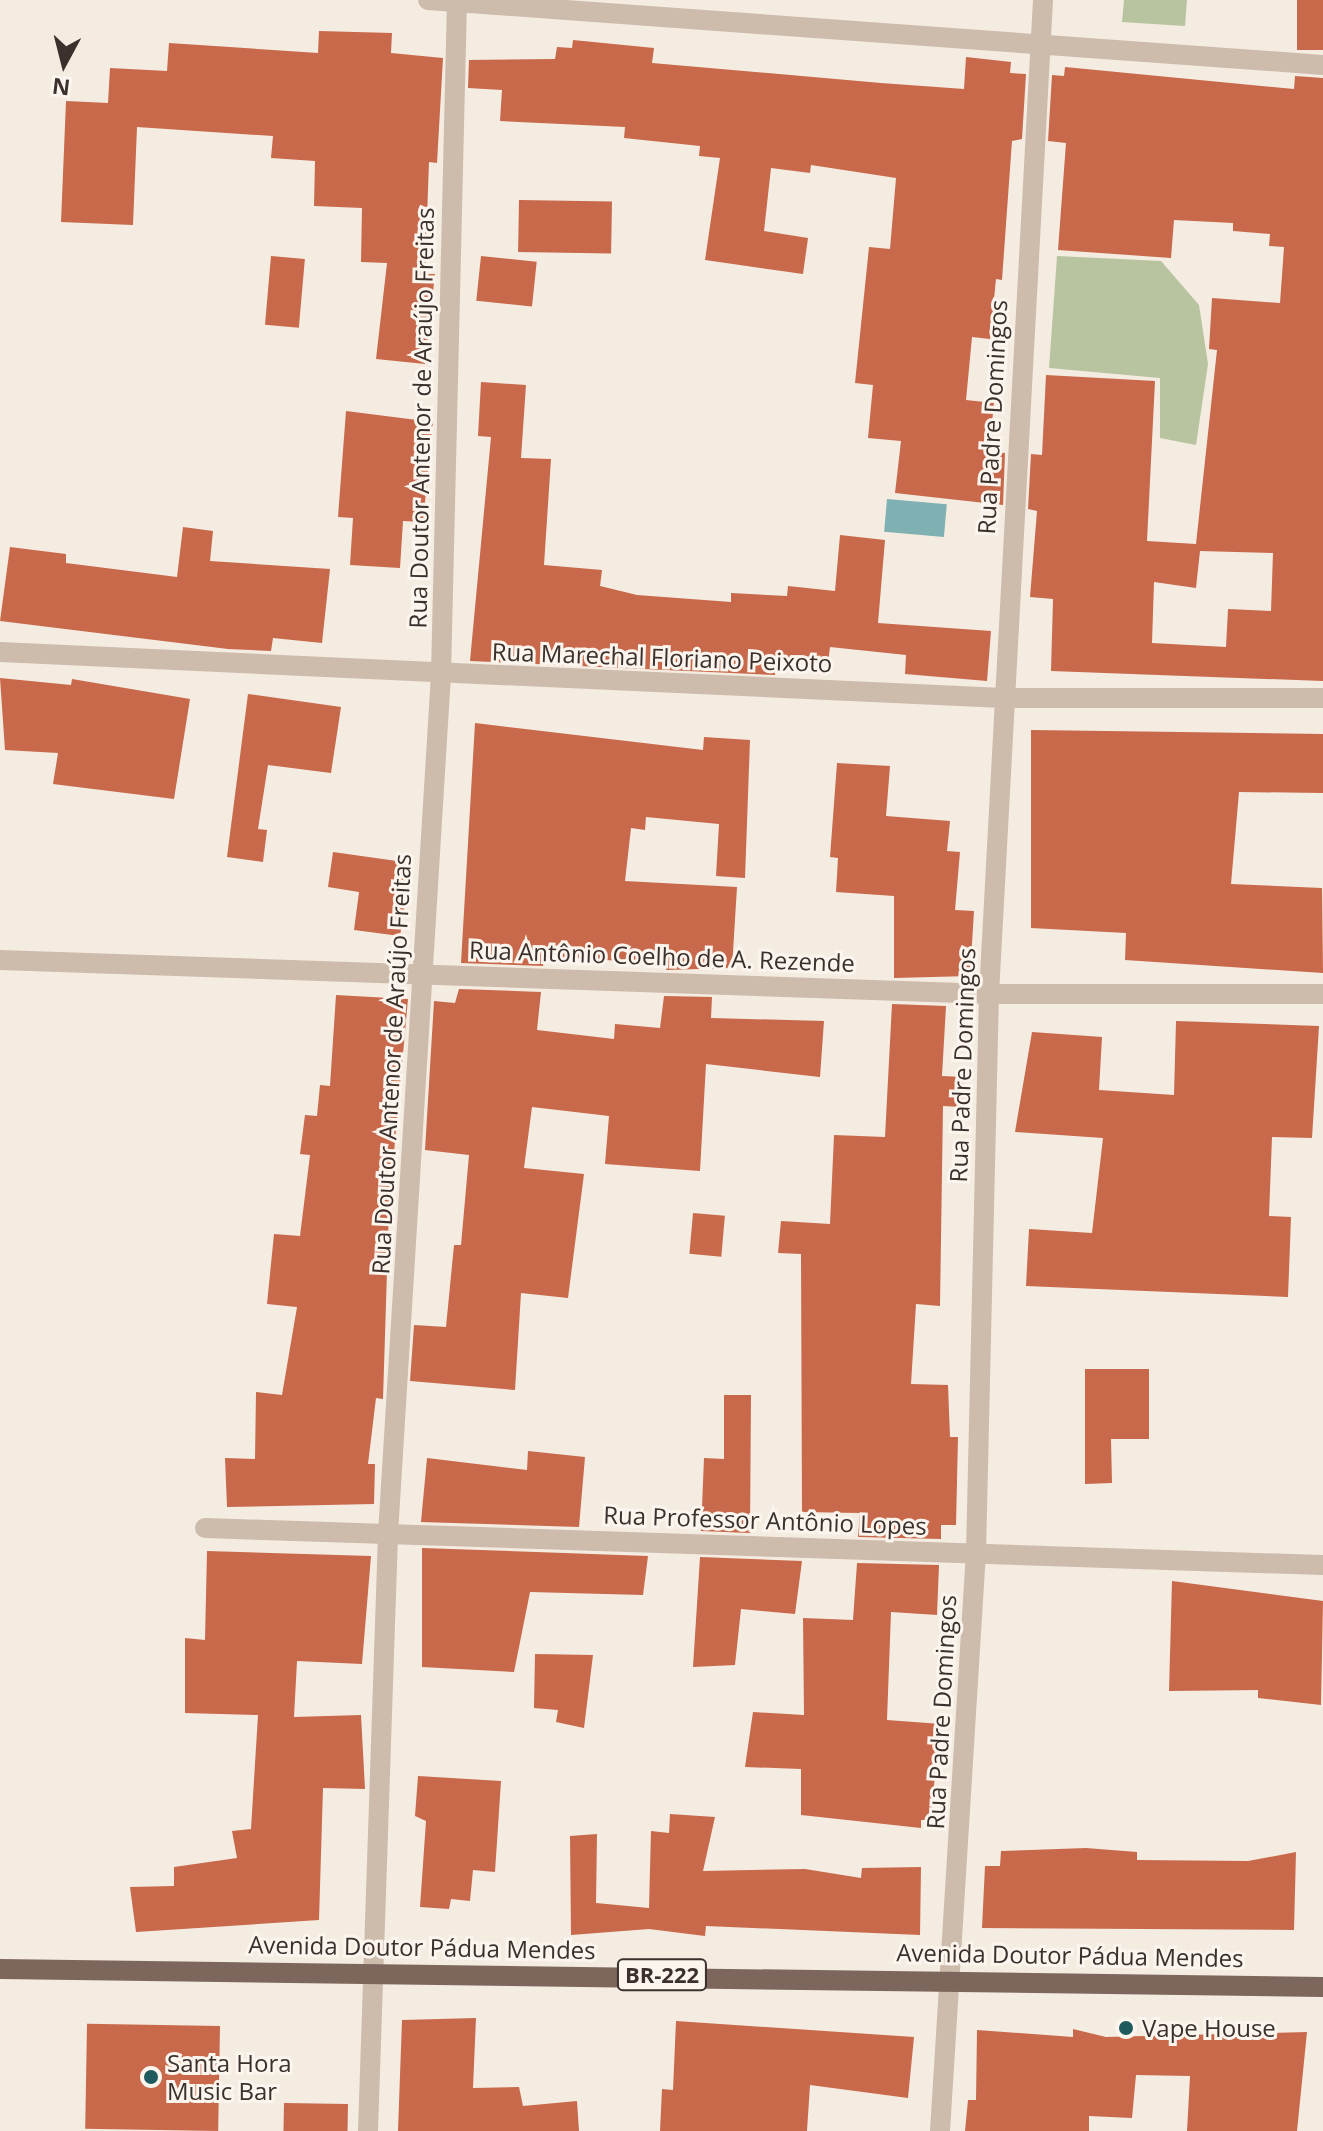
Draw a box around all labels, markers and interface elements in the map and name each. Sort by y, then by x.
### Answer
north arrow [24,24,104,104]
text: N [50,72,72,104]
street label: Rua Doutor Antenor de Araújo Freitas [403,207,439,629]
street label: Rua Padre Domingos [971,299,1013,535]
street label: Rua Marechal Floriano Peixoto [491,637,833,677]
street label: Rua Doutor Antenor de Araújo Freitas [366,853,416,1275]
street label: Rua Antônio Coelho de A. Rezende [469,935,855,977]
street label: Rua Padre Domingos [944,947,980,1183]
street label: Rua Professor Antônio Lopes [603,1500,927,1540]
street label: Rua Padre Domingos [920,1594,962,1830]
street label: Avenida Doutor Pádua Mendes [248,1930,596,1964]
street label: Avenida Doutor Pádua Mendes [896,1938,1244,1972]
road number: BR-222 [616,1957,708,1993]
place label: Vape House [1142,2014,1276,2042]
marker: Vape House [1117,2019,1135,2037]
place label: Santa Hora Music Bar [167,2049,292,2105]
marker: Santa Hora Music Bar [142,2068,160,2086]

